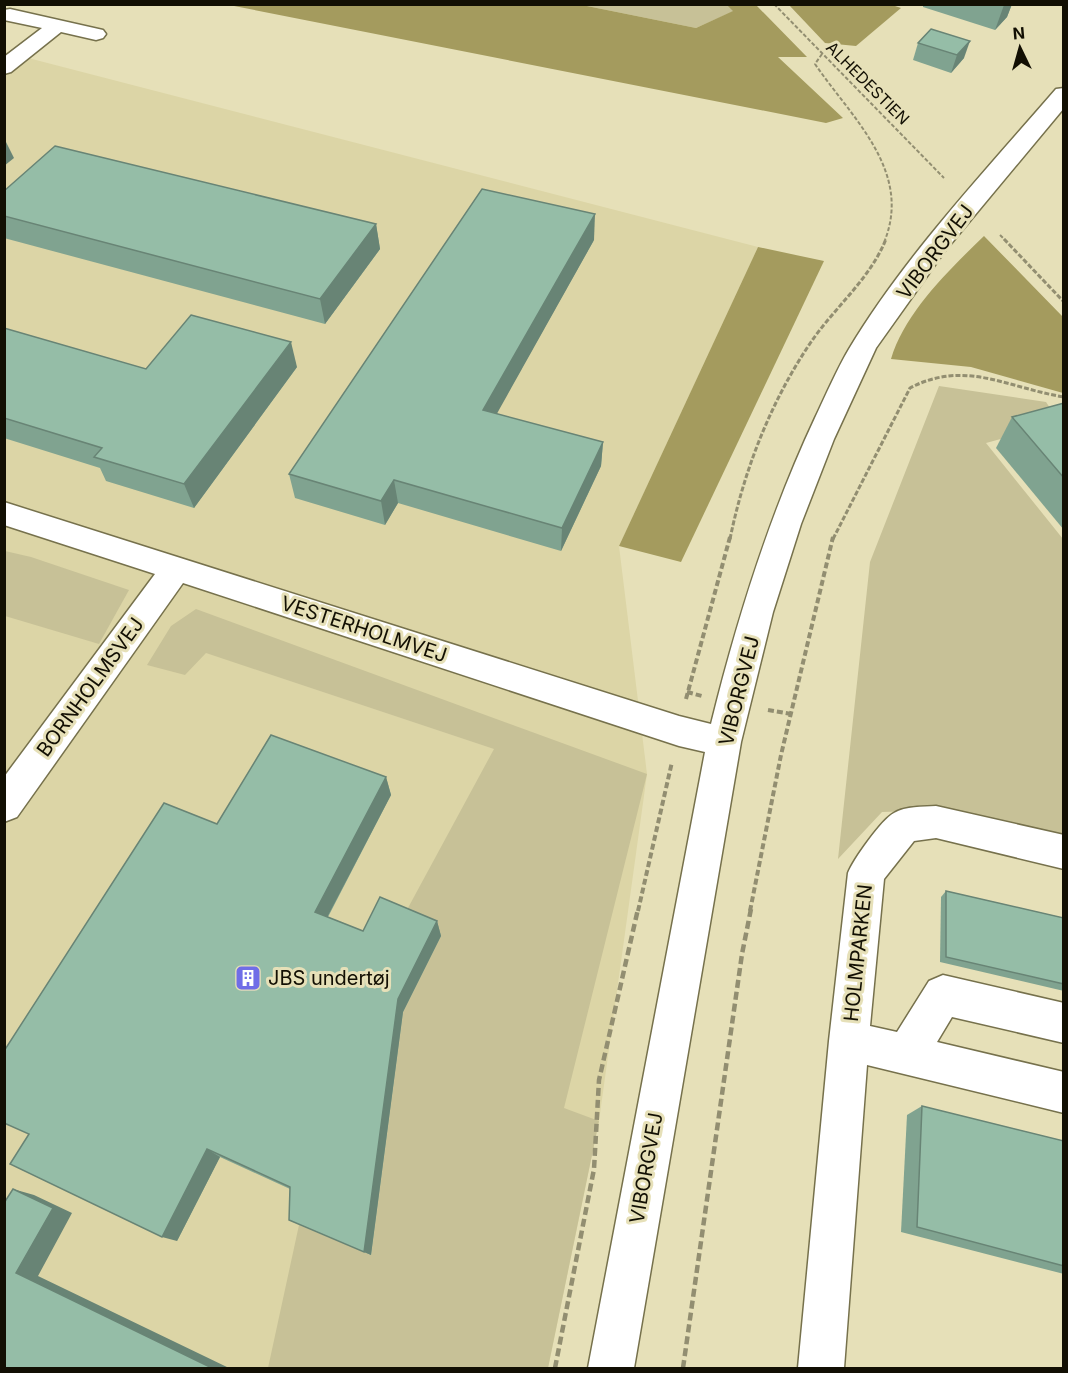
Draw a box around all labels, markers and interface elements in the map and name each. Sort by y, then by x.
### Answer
north arrow [990,18,1050,78]
text: N [1012,23,1026,44]
street label: ALHEDESTIEN [822,37,914,129]
street label: VIBORGVEJ [892,200,978,304]
street label: VESTERHOLMVEJ [278,591,450,667]
street label: BORNHOLMSVEJ [32,613,148,761]
street label: VIBORGVEJ [714,634,764,748]
street label: HOLMPARKEN [839,883,877,1023]
building icon: JBS undertøj [233,963,263,993]
place label: JBS undertøj [268,966,390,990]
street label: VIBORGVEJ [624,1111,668,1225]

